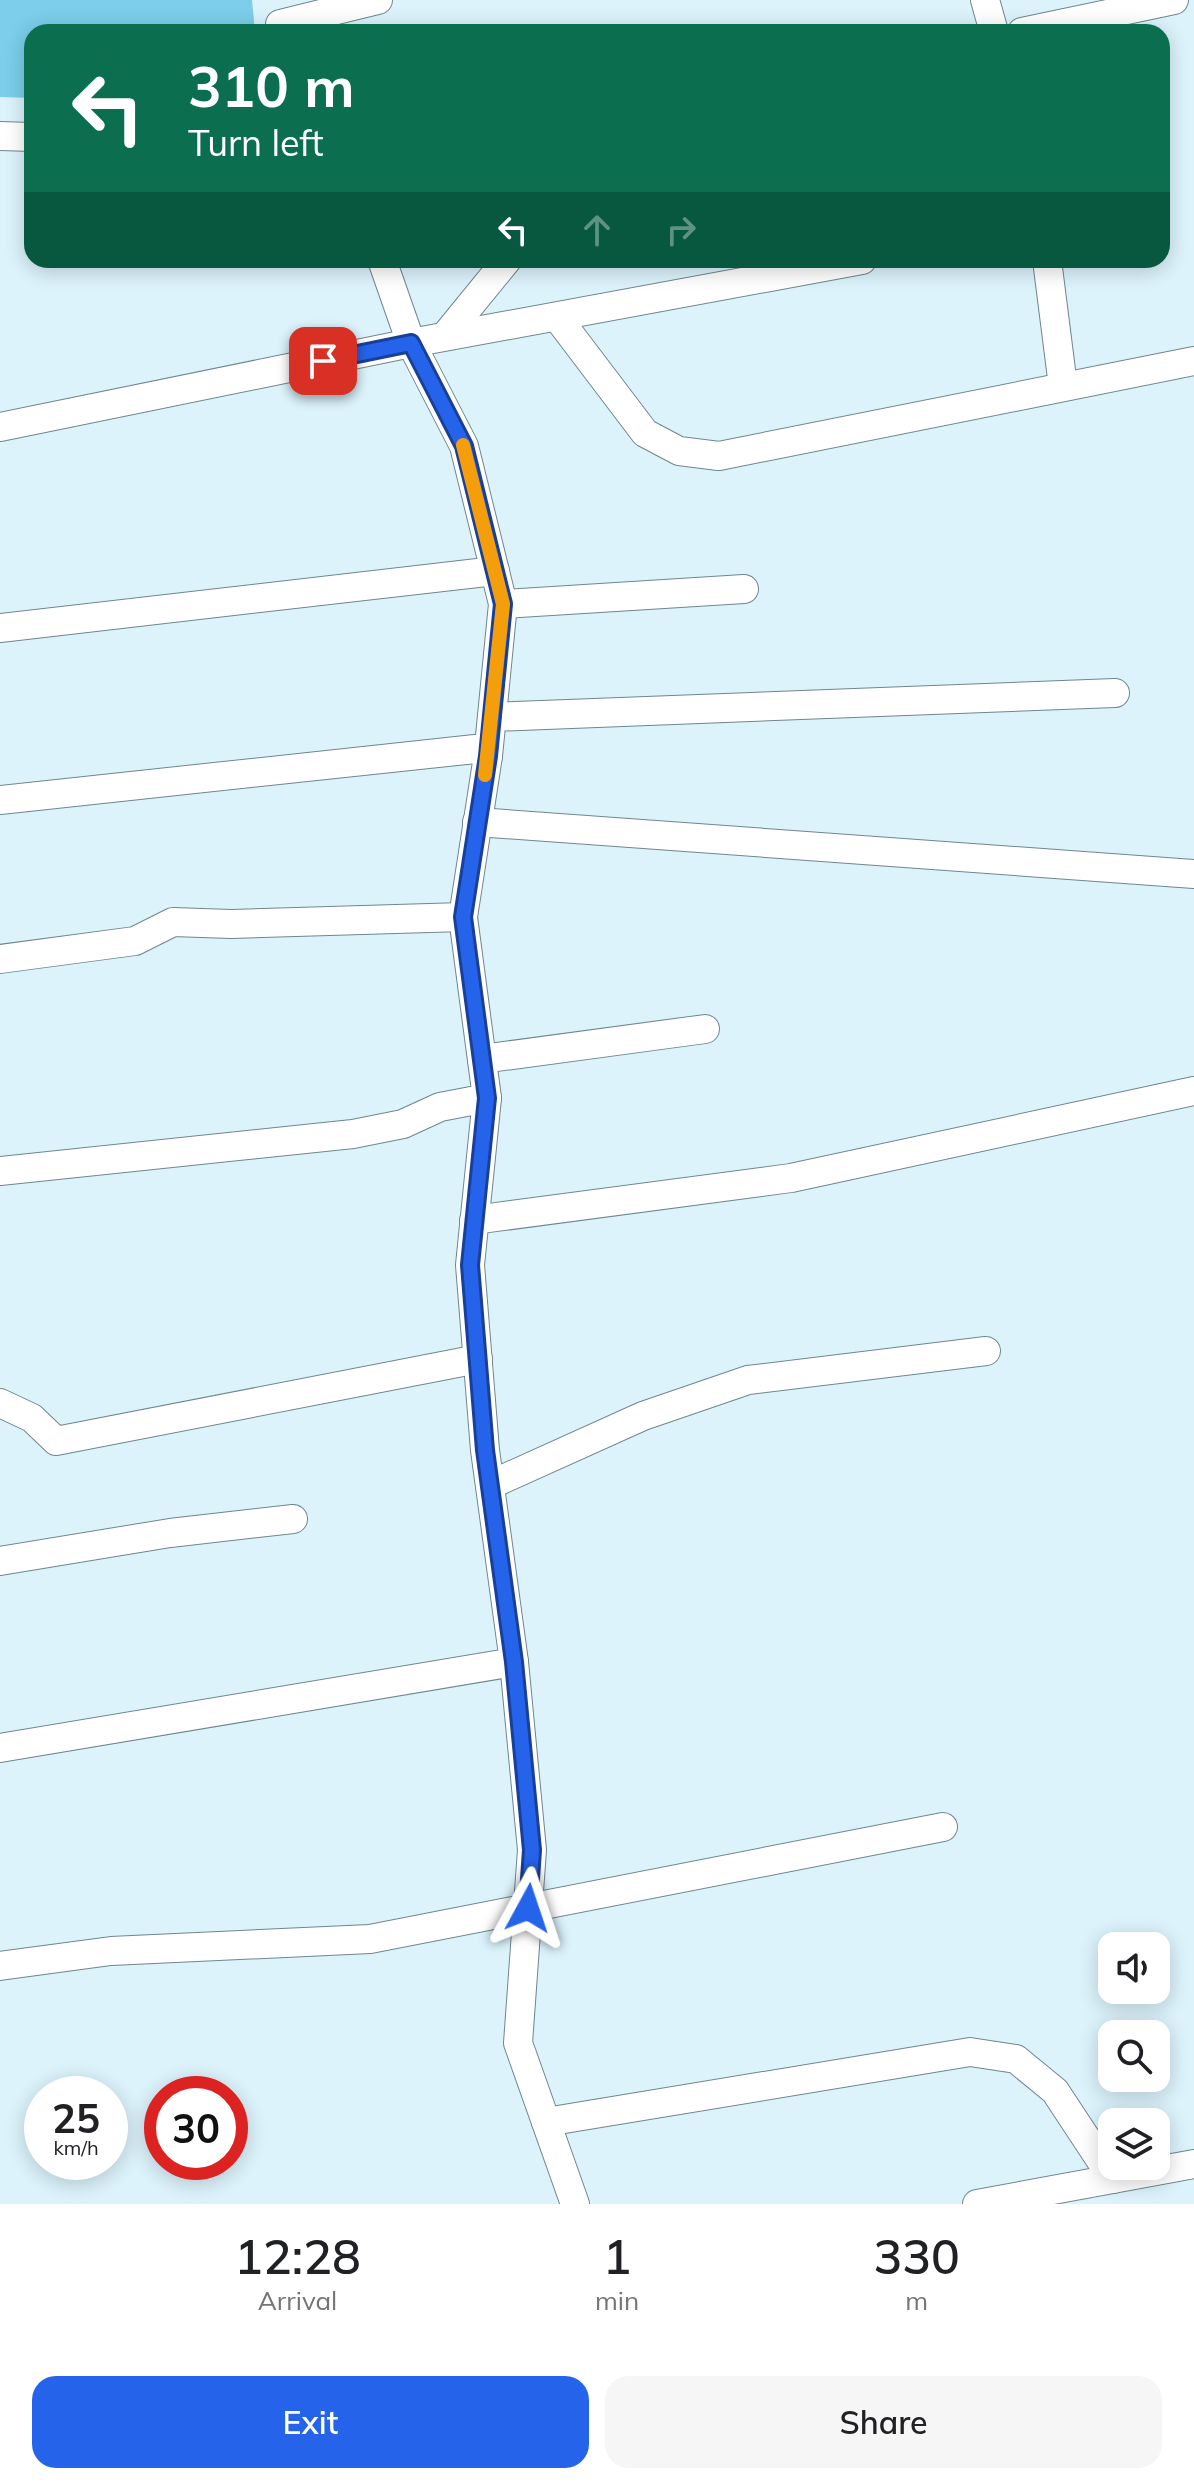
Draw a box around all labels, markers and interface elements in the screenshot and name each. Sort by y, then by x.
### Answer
text: 310 m [188,51,355,121]
icon: left [56,56,160,160]
text: Turn left [188,120,324,165]
icon: left [491,208,535,252]
icon: ahead [575,208,619,252]
icon: right [659,208,703,252]
pin [289,327,357,395]
icon: arrive [301,339,345,383]
position arrow [486,1866,570,1950]
map controls [1098,1932,1170,2180]
button: sound [1098,1932,1170,2004]
button: search [1098,2020,1170,2092]
speed limit sign: 30 [144,2076,248,2180]
text: 25 [52,2093,100,2143]
button: layers [1098,2108,1170,2180]
text: km/h [53,2135,99,2160]
text: 12:28 [234,2226,361,2286]
text: 1 [603,2226,631,2286]
text: 330 [873,2226,960,2286]
text: Arrival [258,2284,337,2317]
text: min [595,2284,639,2317]
text: m [905,2284,928,2317]
button: Exit [32,2376,589,2468]
button: Share [605,2376,1162,2468]

